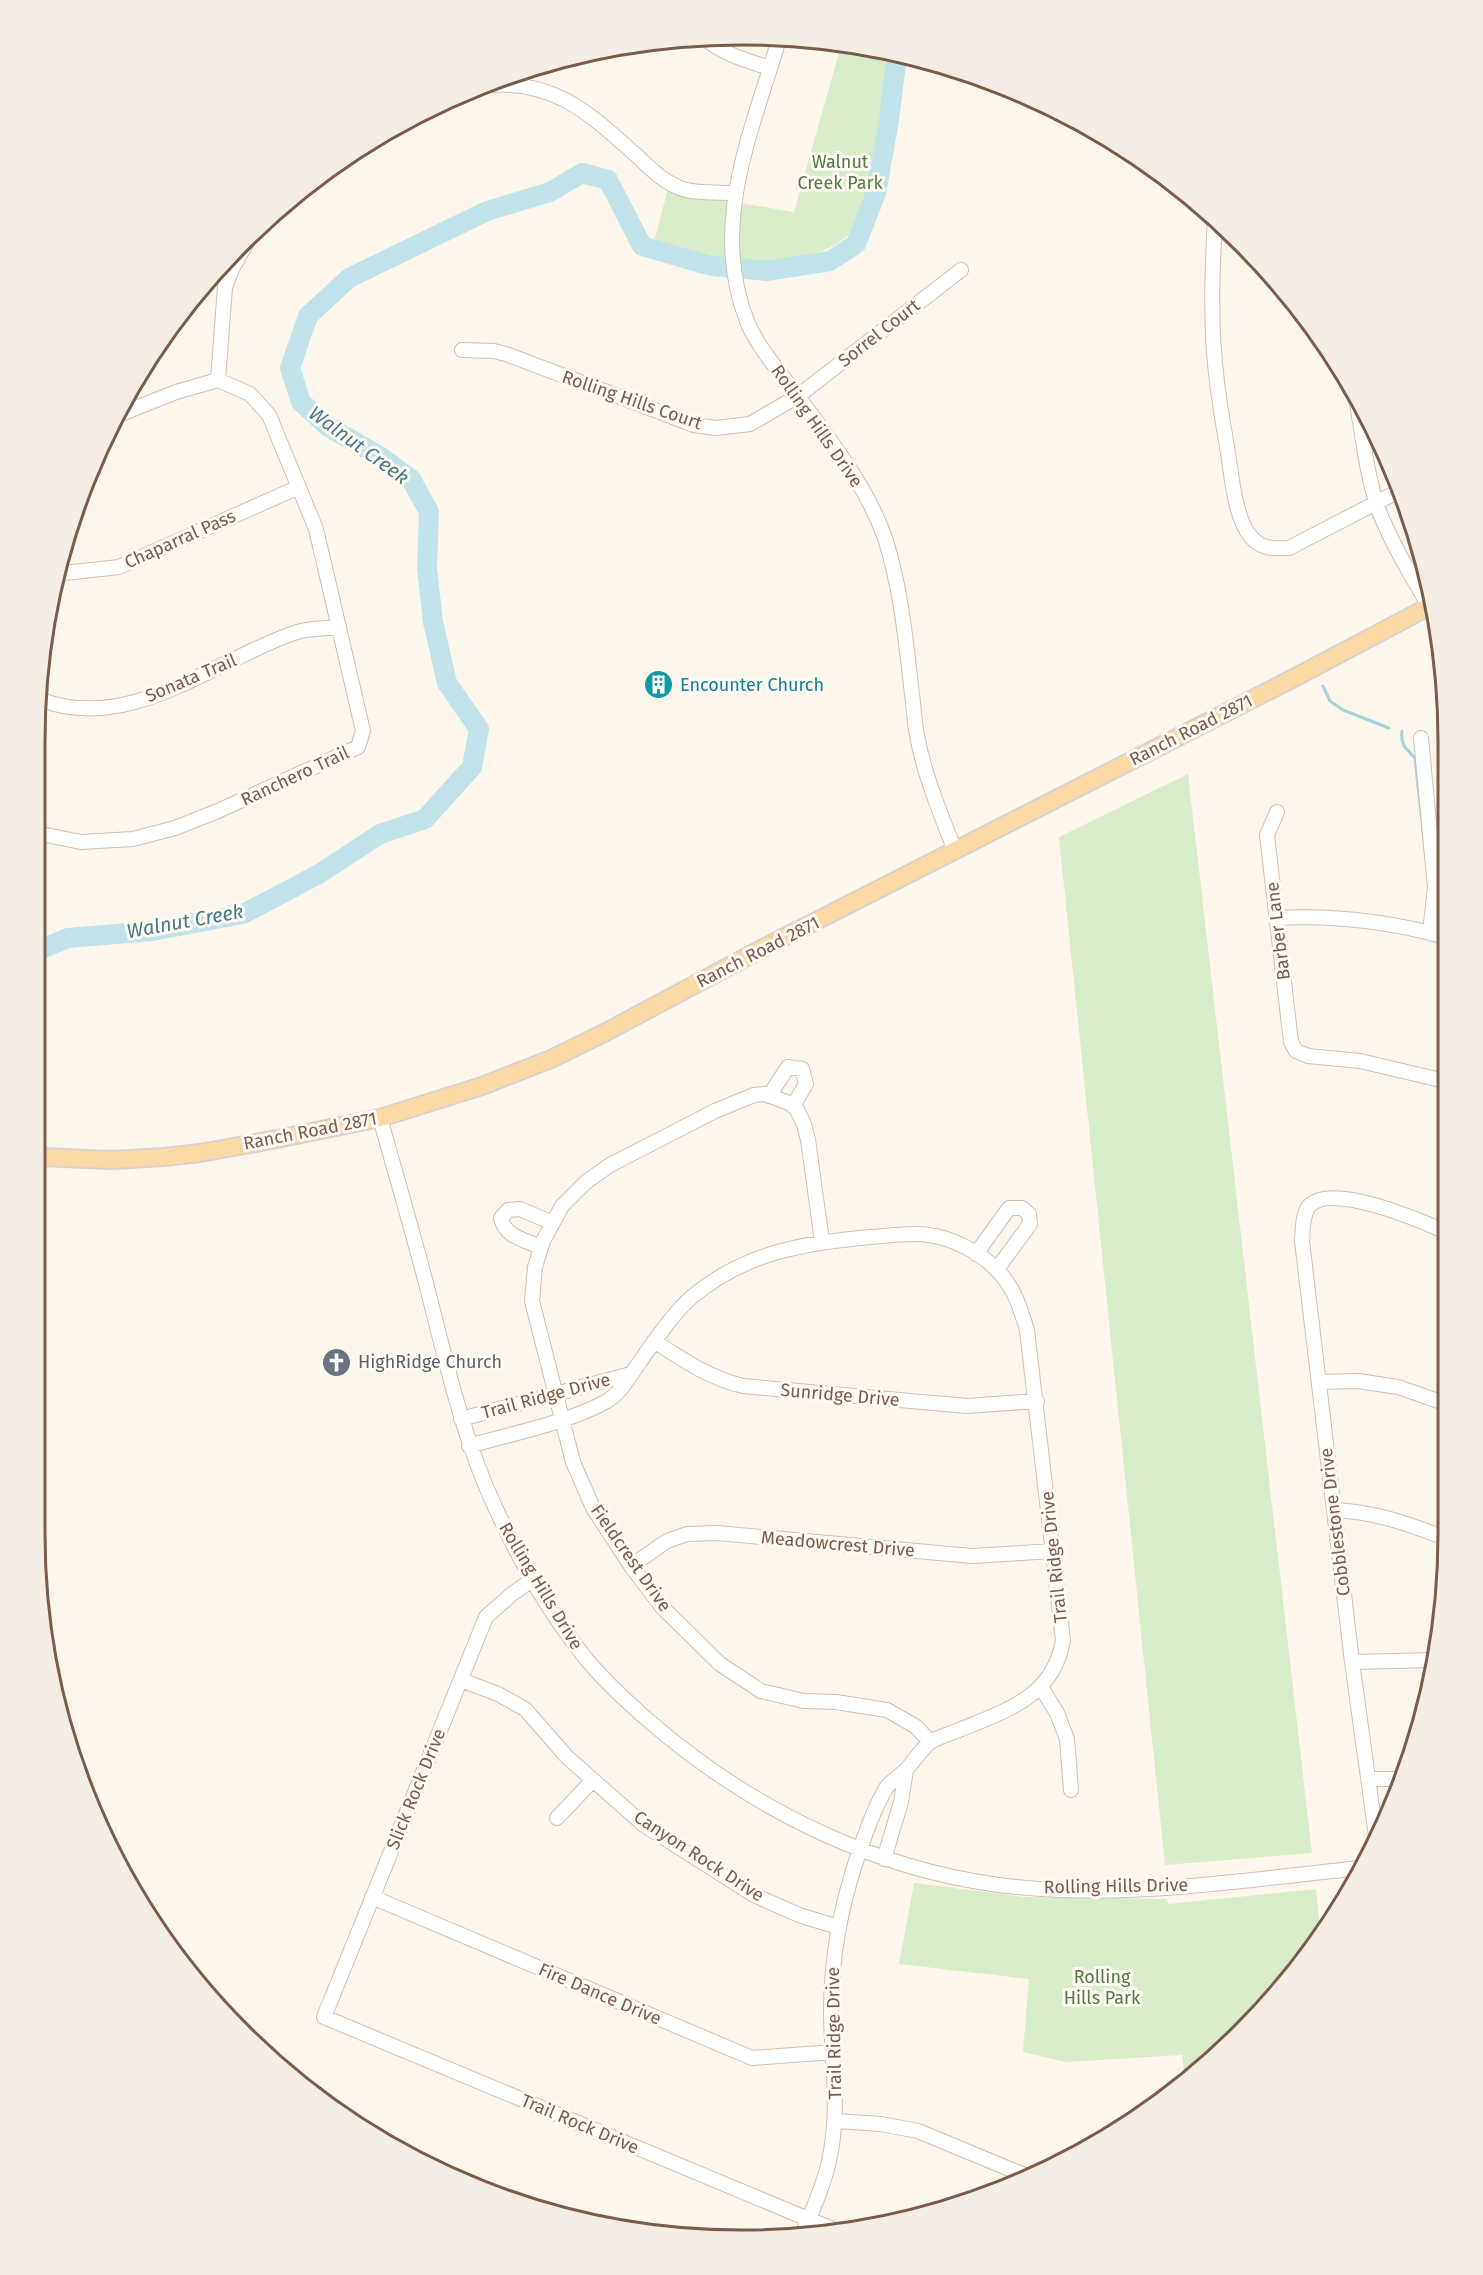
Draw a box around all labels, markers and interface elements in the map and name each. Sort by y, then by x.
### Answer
park label: Walnut Creek Park [797,151,883,194]
street label: Sorrel Court [834,294,925,372]
street label: Rolling Hills Drive [766,360,868,492]
street label: Rolling Hills Court [559,366,705,434]
water label: Walnut Creek [304,401,414,489]
street label: Chaparral Pass [121,505,239,573]
street label: Sonata Trail [142,649,240,707]
building icon: Encounter Church [643,669,675,701]
place label: Encounter Church [680,674,824,696]
street label: Ranch Road 2871 [1126,689,1256,771]
street label: Ranchero Trail [237,741,353,811]
street label: Barber Lane [1261,881,1295,981]
water label: Walnut Creek [125,899,245,943]
street label: Ranch Road 2871 [693,911,823,993]
street label: Ranch Road 2871 [242,1107,378,1155]
church icon: HighRidge Church [321,1346,353,1378]
place label: HighRidge Church [358,1351,502,1373]
street label: Trail Ridge Drive [479,1368,613,1424]
street label: Sunridge Drive [780,1379,900,1411]
street label: Cobblestone Drive [1315,1447,1355,1597]
street label: Trail Ridge Drive [1036,1490,1072,1624]
street label: Fieldcrest Drive [586,1500,676,1616]
street label: Rolling Hills Drive [494,1518,588,1654]
street label: Meadowcrest Drive [760,1526,916,1562]
street label: Slick Rock Drive [382,1725,450,1853]
street label: Canyon Rock Drive [630,1806,768,1906]
street label: Rolling Hills Drive [1043,1874,1189,1898]
street label: Fire Dance Drive [535,1958,665,2030]
park label: Rolling Hills Park [1064,1966,1141,2009]
street label: Trail Ridge Drive [822,1967,846,2099]
street label: Trail Rock Drive [518,2089,642,2159]

